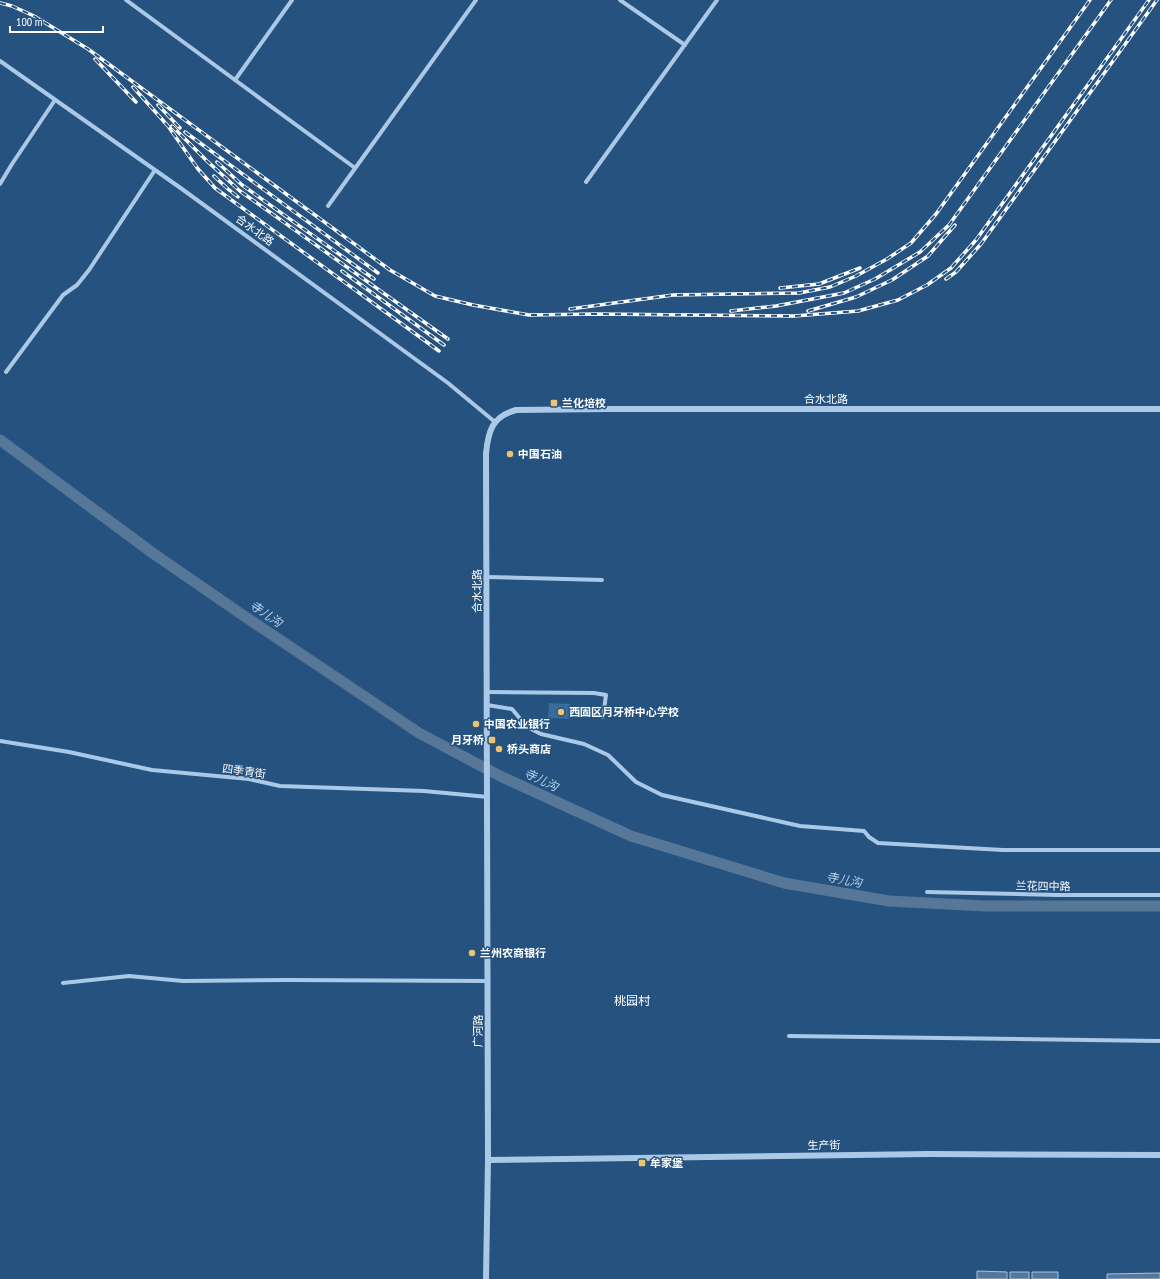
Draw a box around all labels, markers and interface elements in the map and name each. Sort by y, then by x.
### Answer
scale bar [10,8,103,34]
text: 100 m [16,14,43,29]
street label: 合水北路 [233,211,277,249]
street label: 合水北路 [804,392,848,406]
place label: 兰化培校 [562,396,606,410]
marker: 兰化培校 [549,398,559,408]
place label: 中国石油 [518,447,562,461]
marker: 中国石油 [505,449,515,459]
street label: 合水北路 [470,569,484,613]
water label: 寺儿沟 [247,597,287,631]
place label: 西固区月牙桥中心学校 [569,705,679,719]
marker: 西固区月牙桥中心学校 [556,707,566,717]
place label: 中国农业银行 [484,717,550,731]
marker: 中国农业银行 [471,719,481,729]
place label: 月牙桥 [451,733,484,747]
marker: 月牙桥 [487,735,497,745]
place label: 桥头商店 [507,742,551,756]
marker: 桥头商店 [494,744,504,754]
street label: 四季青街 [221,761,267,781]
water label: 寺儿沟 [522,765,563,795]
water label: 寺儿沟 [825,869,865,890]
street label: 兰花四中路 [1015,879,1071,893]
place label: 兰州农商银行 [480,946,546,960]
marker: 兰州农商银行 [467,948,477,958]
district label: 桃园村 [614,993,651,1008]
street label: 广河路 [471,1015,485,1048]
street label: 生产街 [807,1138,841,1152]
place label: 牟家堡 [650,1156,683,1170]
marker: 牟家堡 [637,1158,647,1168]

